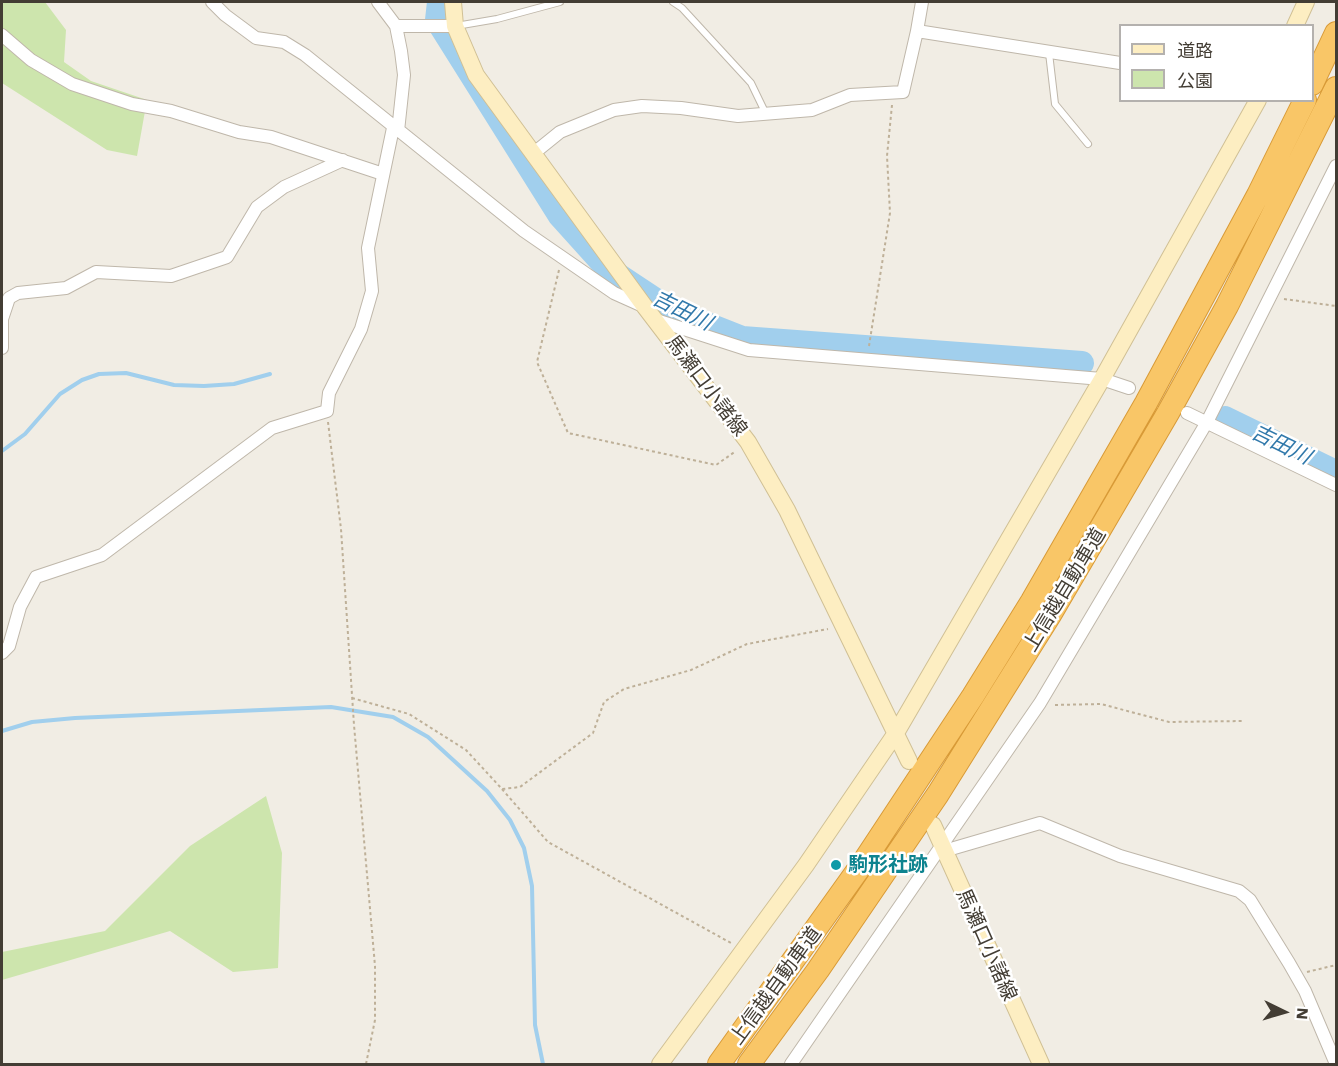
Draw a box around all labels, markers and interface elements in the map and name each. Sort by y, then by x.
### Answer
legend [1119,24,1314,102]
text: 道路 [1177,40,1213,61]
text: 公園 [1177,70,1213,91]
water label: 吉田川 [648,286,716,336]
street label: 馬瀬口小諸線 [660,331,752,441]
water label: 吉田川 [1247,420,1315,470]
street label: 上信越自動車道 [1019,524,1111,656]
place label: 駒形社跡 [848,853,928,877]
marker: 駒形社跡 [829,858,843,872]
street label: 馬瀬口小諸線 [951,885,1021,1005]
street label: 上信越自動車道 [725,922,827,1050]
north arrow [1254,982,1314,1042]
text: N [1292,1007,1312,1020]

